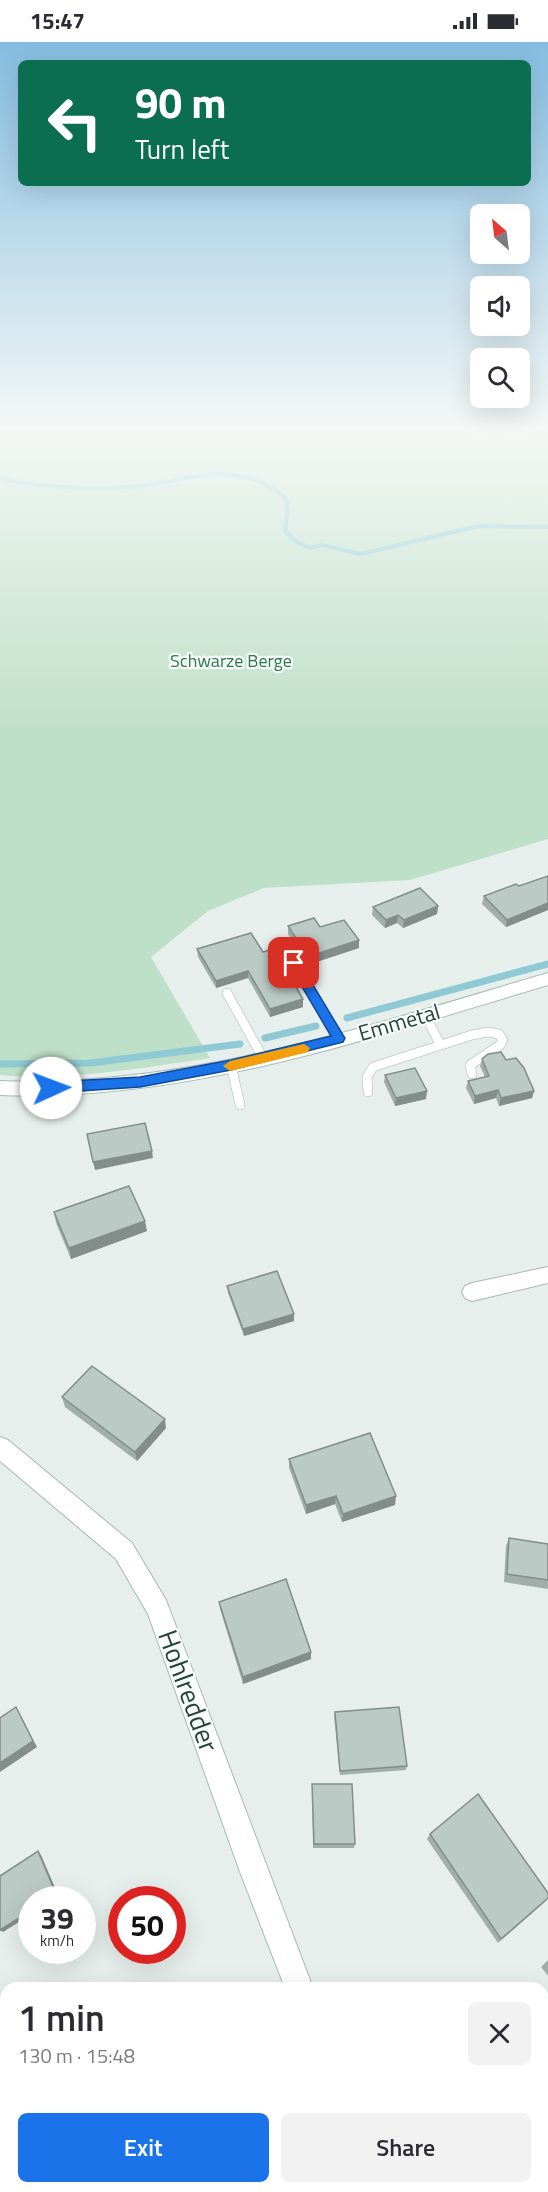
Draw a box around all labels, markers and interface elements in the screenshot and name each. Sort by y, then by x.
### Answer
text: 15:47 [30,4,85,38]
text: 90 m [135,70,227,134]
icon: left [36,84,114,162]
text: Turn left [135,128,229,169]
north arrow [470,204,530,264]
map controls [470,204,530,408]
button: sound [470,276,530,336]
button: search [470,348,530,408]
park label: Schwarze Berge [170,647,292,674]
pin [268,937,319,988]
icon: arrive [277,946,310,979]
street label: Emmetal [354,994,444,1050]
position arrow [19,1056,83,1120]
street label: Hohlredder [148,1624,230,1757]
speed limit sign: 50 [108,1886,186,1964]
text: 39 [40,1895,74,1941]
text: km/h [40,1929,74,1952]
text: 1 min [18,1990,105,2045]
button: close [468,2002,531,2065]
text: 130 m · 15:48 [18,2040,135,2071]
button: Exit [18,2113,269,2182]
button: Share [281,2113,531,2182]

